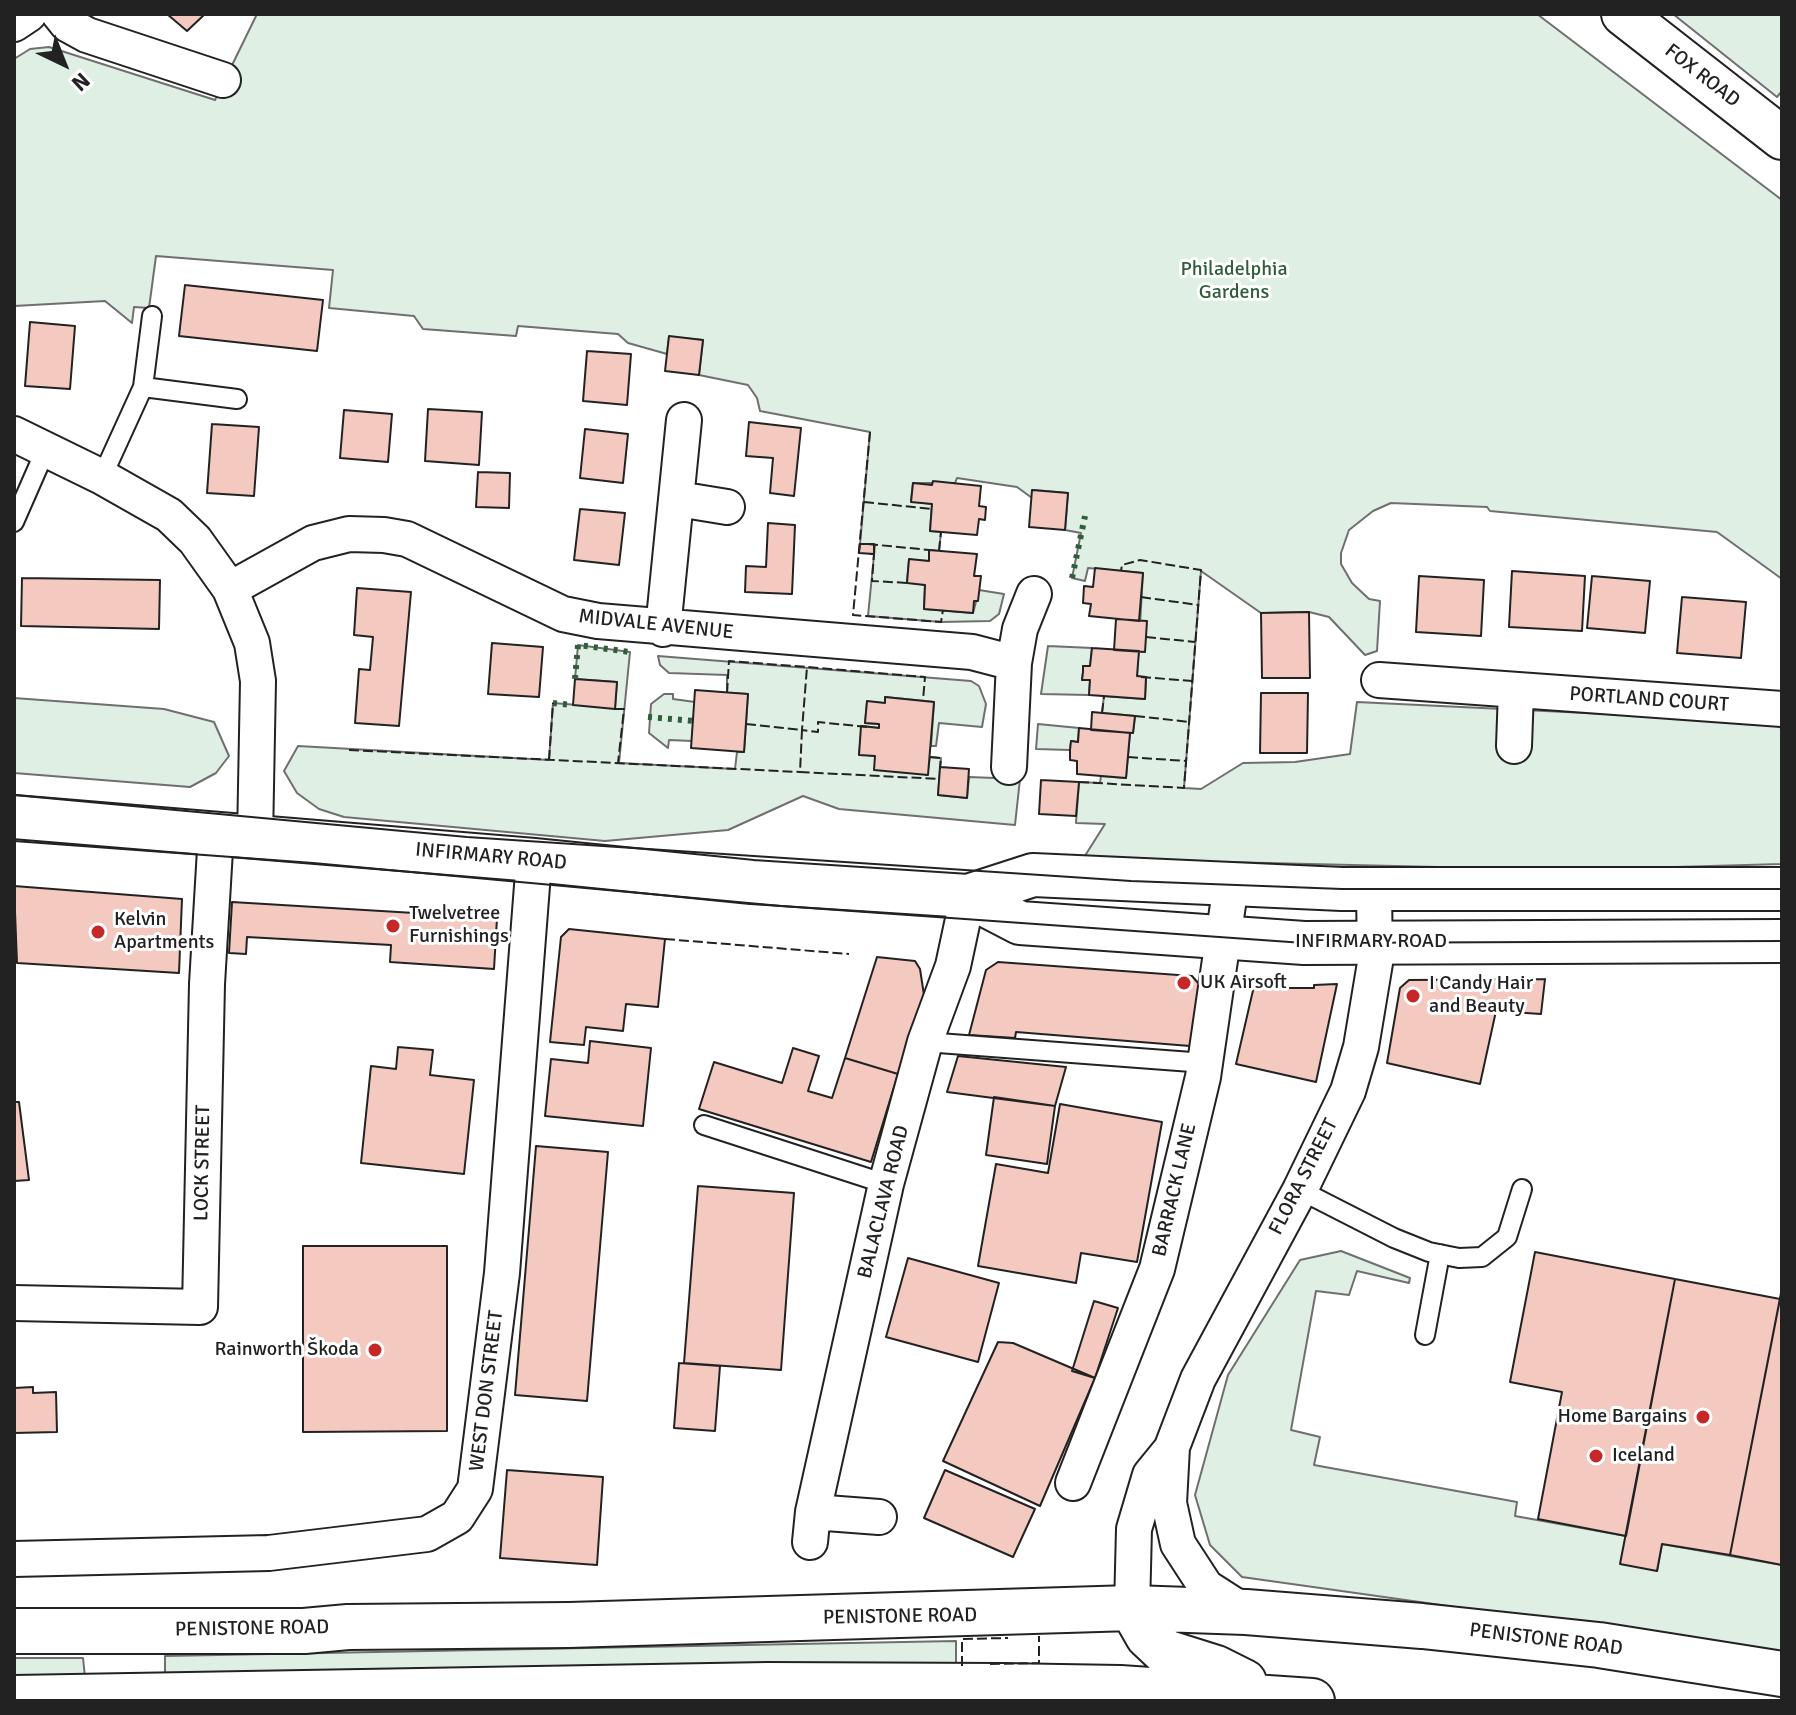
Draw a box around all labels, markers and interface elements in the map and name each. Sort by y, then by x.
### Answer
north arrow [24,24,104,104]
street label: FOX ROAD [1660,39,1744,113]
text: N [66,67,96,97]
park label: Philadelphia Gardens [1180,258,1288,305]
street label: MIDVALE AVENUE [577,605,735,645]
street label: PORTLAND COURT [1569,682,1729,718]
street label: INFIRMARY ROAD [414,838,568,876]
place label: Twelvetree Furnishings [409,902,509,949]
place label: Kelvin Apartments [114,908,214,955]
marker: Twelvetree Furnishings [384,917,402,935]
marker: Kelvin Apartments [89,923,107,941]
street label: INFIRMARY ROAD [1295,930,1447,954]
place label: UK Airsoft [1200,971,1287,995]
place label: I Candy Hair and Beauty [1429,972,1533,1019]
marker: UK Airsoft [1175,974,1193,992]
marker: I Candy Hair and Beauty [1404,987,1422,1005]
street label: LOCK STREET [190,1105,216,1221]
street label: FLORA STREET [1264,1115,1344,1239]
street label: BARRACK LANE [1148,1121,1202,1259]
street label: BALACLAVA ROAD [853,1123,915,1281]
street label: WEST DON STREET [465,1309,509,1473]
place label: Rainworth Škoda [214,1338,359,1362]
marker: Rainworth Škoda [366,1341,384,1359]
place label: Home Bargains [1558,1405,1687,1429]
marker: Home Bargains [1694,1408,1712,1426]
place label: Iceland [1612,1444,1675,1468]
marker: Iceland [1587,1447,1605,1465]
street label: PENISTONE ROAD [823,1604,977,1630]
street label: PENISTONE ROAD [175,1616,329,1642]
street label: PENISTONE ROAD [1468,1619,1624,1661]

